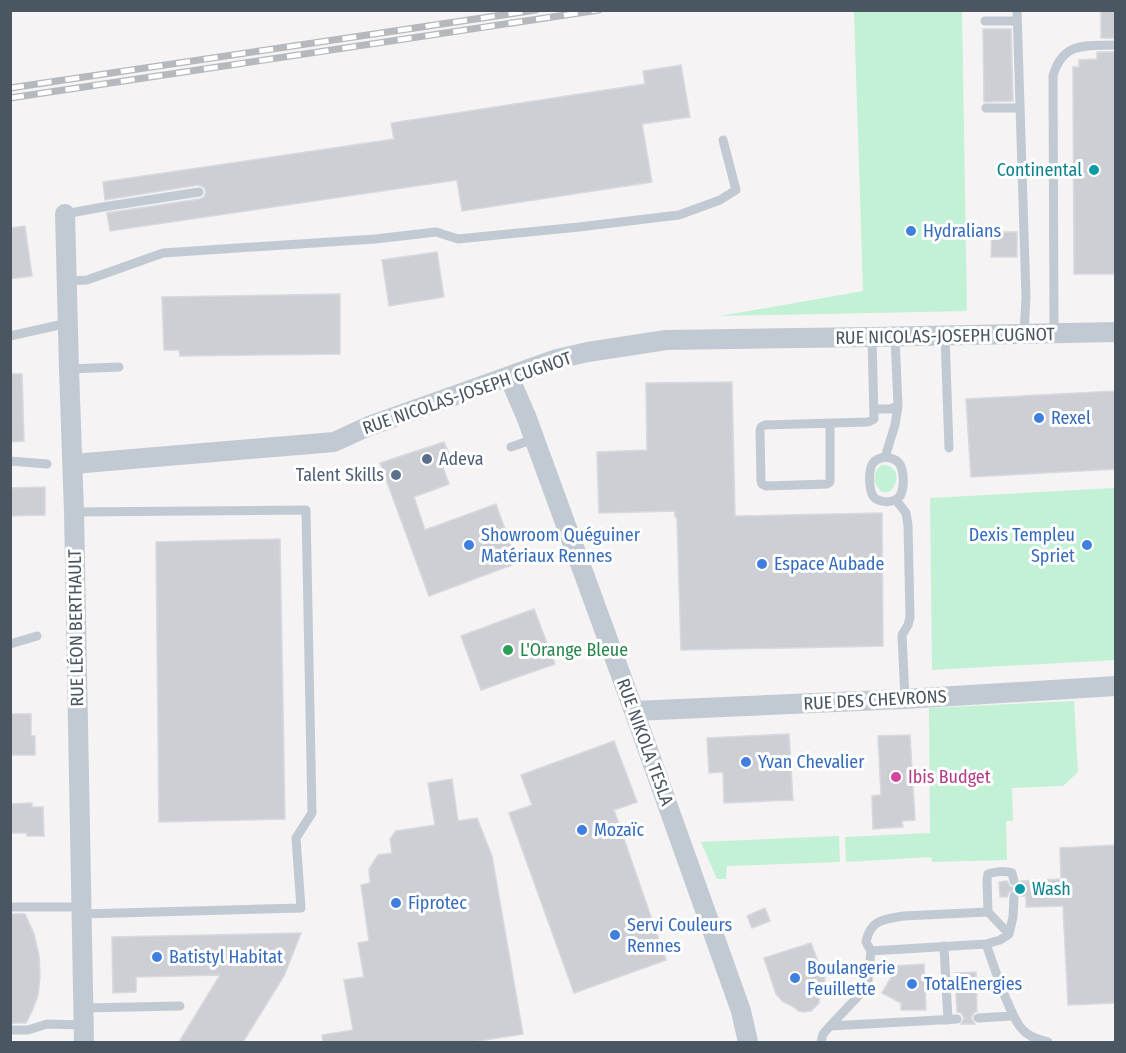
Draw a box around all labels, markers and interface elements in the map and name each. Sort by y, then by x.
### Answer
place label: Continental [997,159,1082,181]
marker: Continental [1087,163,1101,177]
place label: Hydralians [923,220,1001,242]
marker: Hydralians [904,224,918,238]
street label: RUE NICOLAS-JOSEPH CUGNOT [835,323,1056,349]
street label: RUE NICOLAS-JOSEPH CUGNOT [360,347,575,439]
place label: Rexel [1051,407,1091,429]
marker: Rexel [1032,411,1046,425]
place label: Adeva [439,448,484,470]
marker: Adeva [420,452,434,466]
place label: Talent Skills [296,464,384,486]
marker: Talent Skills [389,468,403,482]
place label: Showroom Quéguiner Matériaux Rennes [481,524,641,567]
place label: Dexis Templeu Spriet [969,524,1075,567]
marker: Showroom Quéguiner Matériaux Rennes [462,538,476,552]
marker: Dexis Templeu Spriet [1080,538,1094,552]
street label: RUE LÉON BERTHAULT [63,549,88,707]
place label: Espace Aubade [774,553,885,575]
marker: Espace Aubade [755,557,769,571]
place label: L'Orange Bleue [520,639,628,661]
marker: L'Orange Bleue [501,643,515,657]
street label: RUE NIKOLA TESLA [612,675,678,809]
street label: RUE DES CHEVRONS [803,685,947,715]
place label: Yvan Chevalier [758,751,865,773]
marker: Yvan Chevalier [739,755,753,769]
place label: Ibis Budget [908,766,991,788]
marker: Ibis Budget [889,770,903,784]
place label: Mozaïc [594,819,644,841]
marker: Mozaïc [575,823,589,837]
place label: Wash [1032,878,1071,900]
marker: Wash [1013,882,1027,896]
place label: Fiprotec [408,892,467,914]
marker: Fiprotec [389,896,403,910]
place label: Servi Couleurs Rennes [627,914,733,957]
marker: Servi Couleurs Rennes [608,928,622,942]
place label: Batistyl Habitat [169,946,283,968]
marker: Batistyl Habitat [150,950,164,964]
place label: Boulangerie Feuillette [807,957,896,1000]
marker: Boulangerie Feuillette [788,971,802,985]
place label: TotalEnergies [924,973,1023,995]
marker: TotalEnergies [905,977,919,991]

